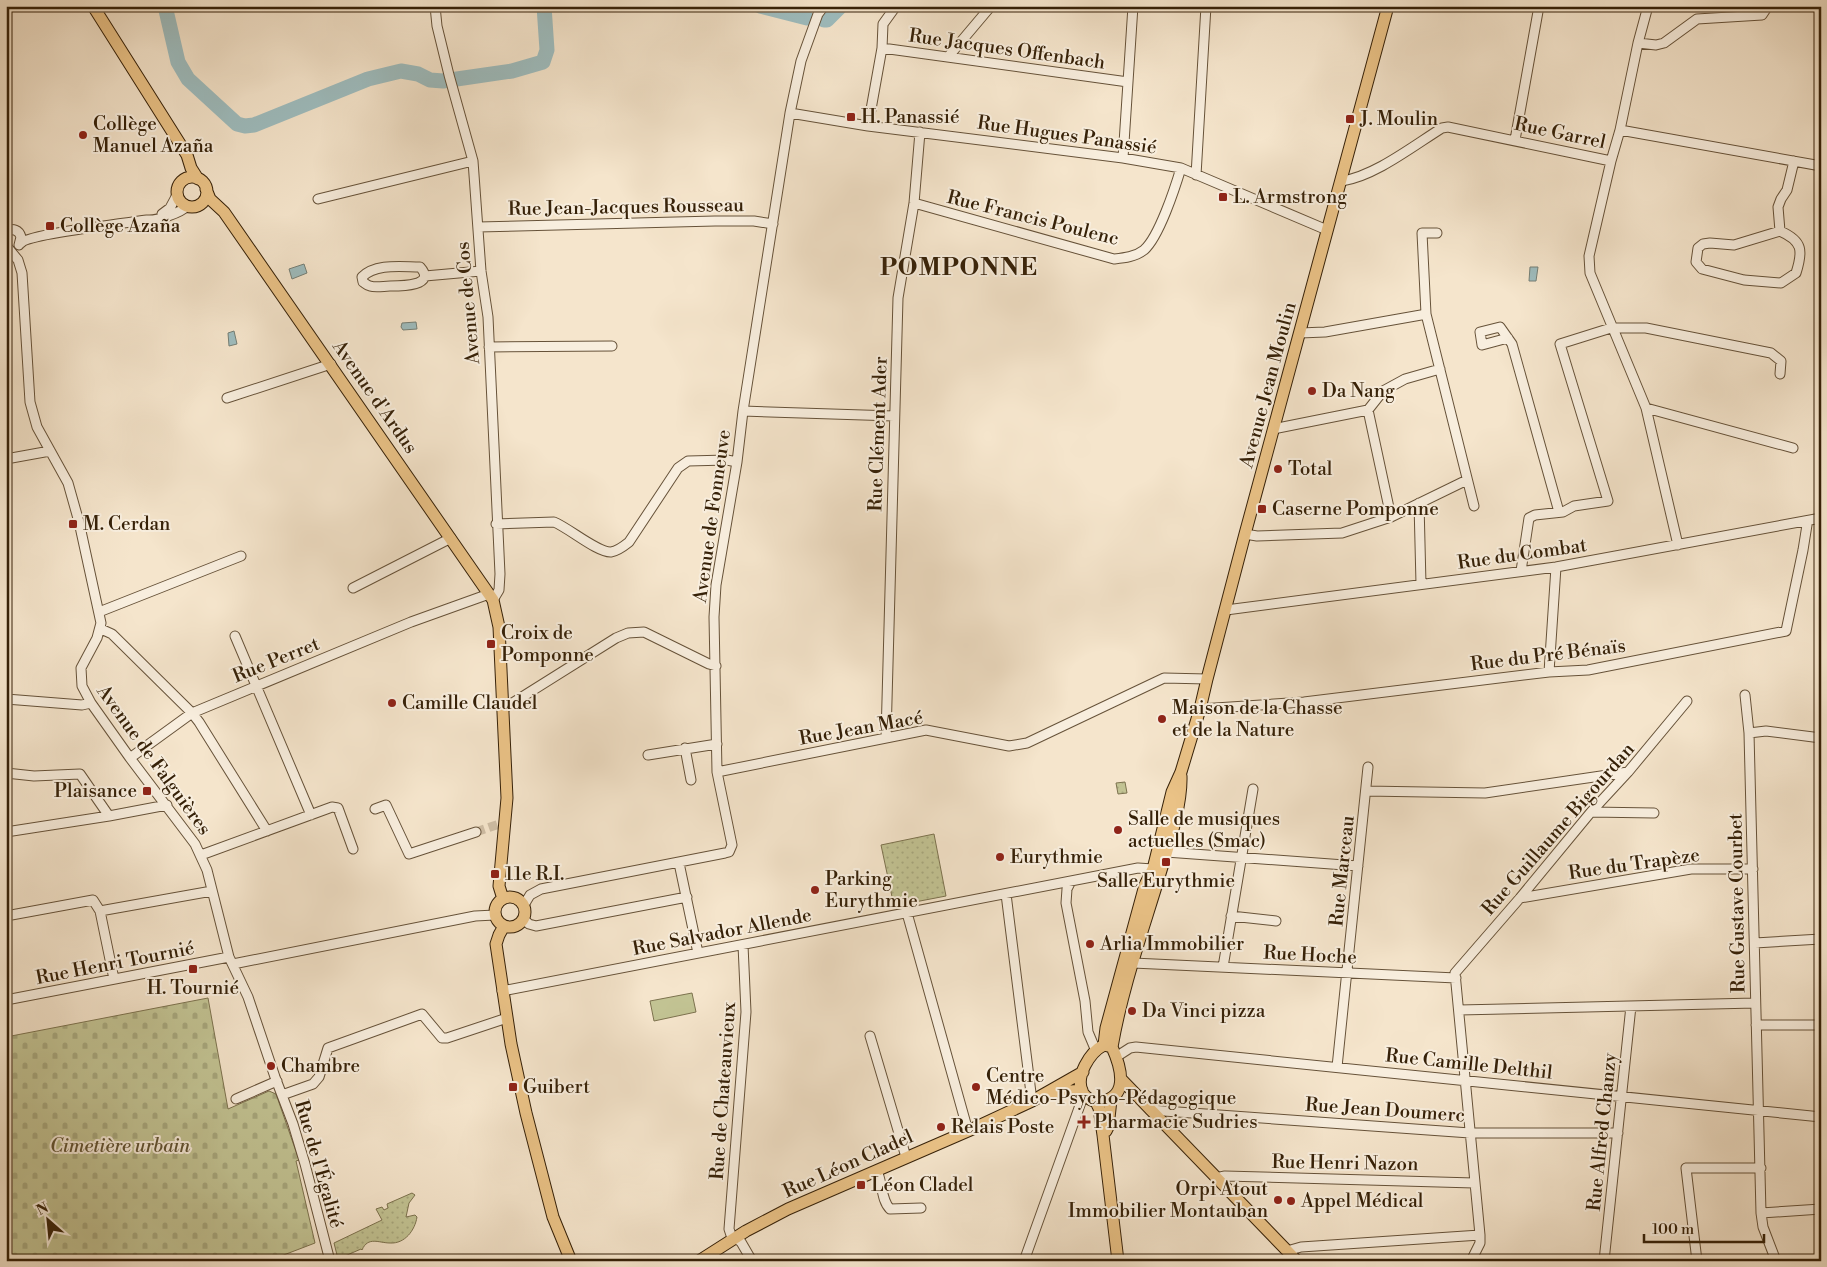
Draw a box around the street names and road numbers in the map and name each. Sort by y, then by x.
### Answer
street label: Rue Jacques Offenbach [907,23,1107,75]
street label: Rue Hugues Panassié [976,111,1158,159]
street label: Rue Garrel [1512,112,1608,154]
street label: Rue Francis Poulenc [945,185,1121,251]
street label: Rue Jean-Jacques Rousseau [508,193,744,221]
street label: Avenue de Cos [451,241,485,366]
street label: Avenue Jean Moulin [1234,299,1302,471]
street label: Avenue d'Ardus [327,335,423,458]
street label: Rue Clément Ader [863,356,893,512]
street label: Avenue de Fonneuve [688,428,736,605]
street label: Rue du Combat [1456,533,1589,575]
street label: Rue Perret [229,632,323,688]
street label: Rue du Pré Bénaïs [1469,634,1627,676]
street label: Avenue de Falguières [91,679,217,840]
street label: Rue Jean Macé [797,705,925,751]
street label: Rue Guillaume Bigourdan [1476,738,1640,920]
street label: Rue Gustave Courbet [1723,813,1751,993]
street label: Rue Marceau [1324,814,1360,928]
street label: Rue du Trapèze [1567,843,1701,885]
street label: Rue Salvador Allende [630,903,814,961]
street label: Rue Henri Tournié [34,936,196,990]
street label: Rue Hoche [1263,941,1357,969]
street label: Rue de Chateauvieux [705,1001,741,1181]
street label: Rue Camille Delthil [1384,1043,1554,1085]
street label: Rue Alfred Chanzy [1582,1051,1622,1212]
street label: Rue Jean Doumerc [1304,1092,1466,1128]
street label: Rue de l'Égalité [289,1097,350,1231]
street label: Rue Léon Cladel [779,1124,917,1203]
street label: Rue Henri Nazon [1271,1150,1419,1176]

